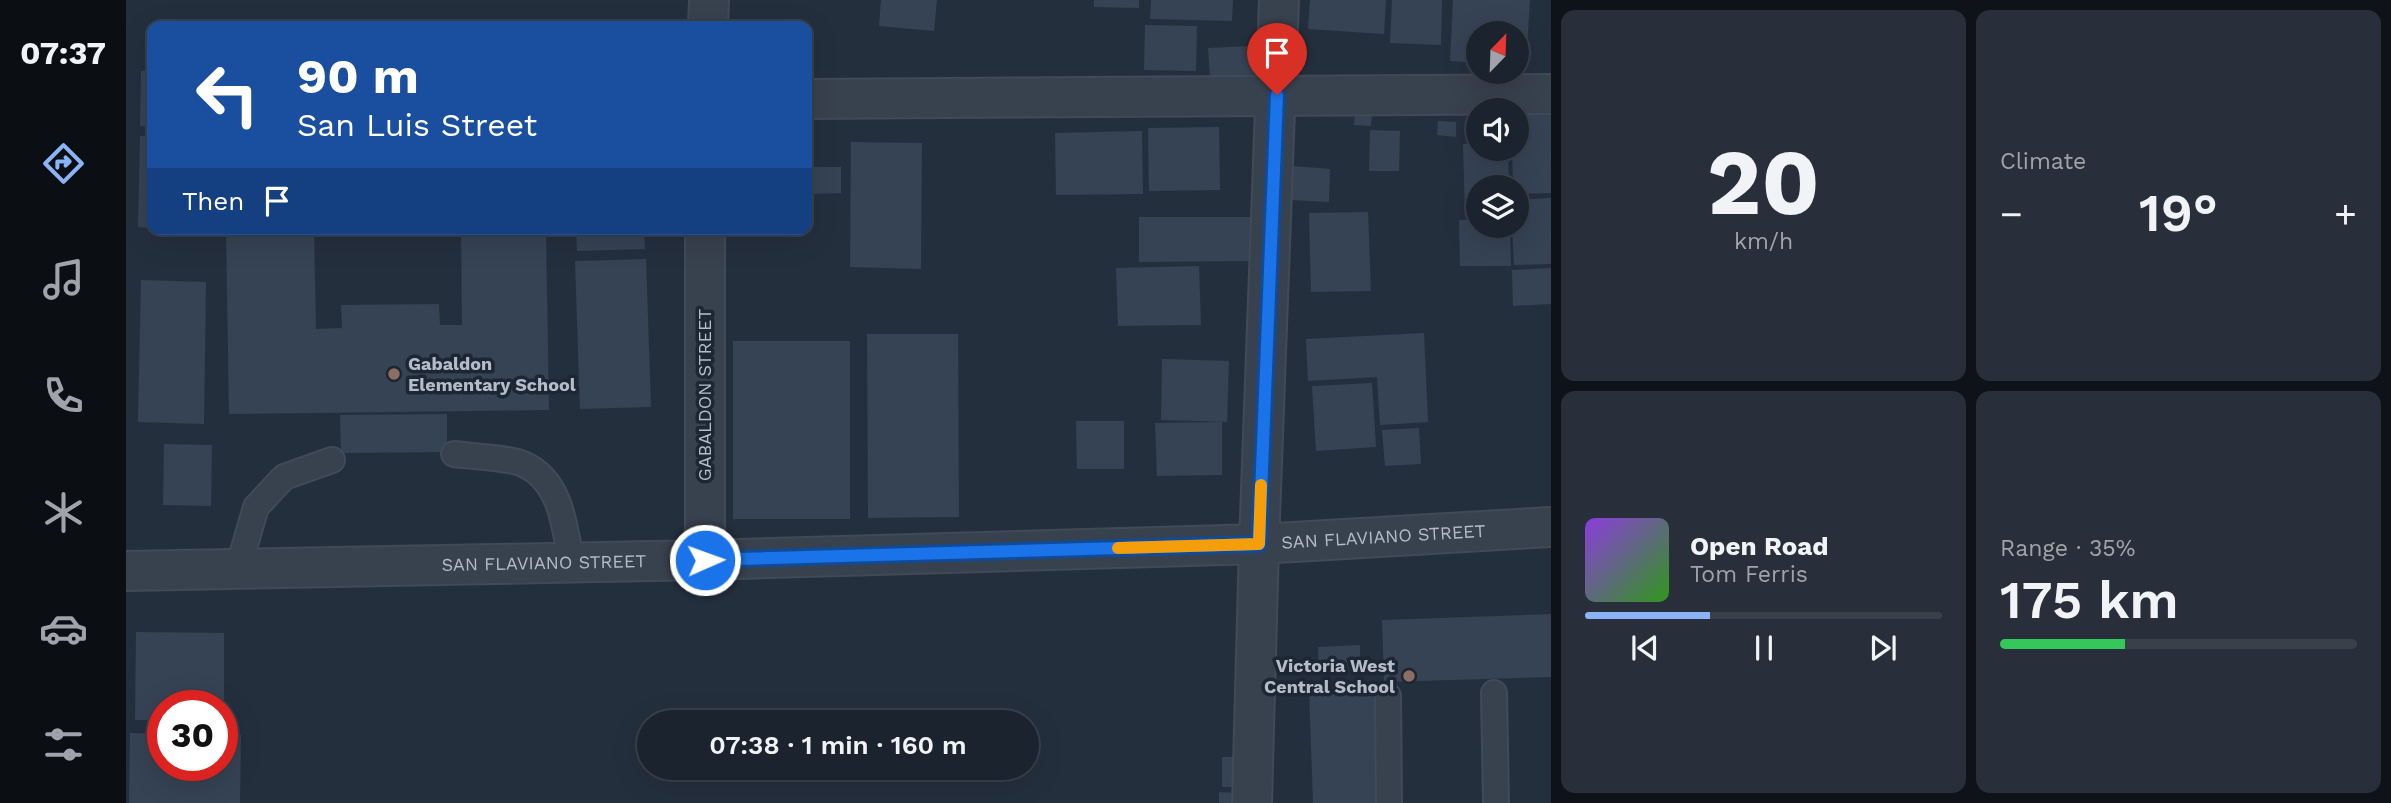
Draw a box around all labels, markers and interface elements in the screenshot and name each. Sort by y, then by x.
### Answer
north arrow [1466,21,1530,84]
map controls [1466,21,1529,238]
pin [1247,23,1307,95]
text: 07:37 [20,34,106,72]
icon: arrive [1258,34,1296,72]
text: 90 m [297,47,419,105]
icon: left [182,49,273,140]
button: sound [1466,98,1529,161]
text: San Luis Street [297,106,537,144]
text: 20 [1707,129,1820,236]
icon: directions [39,139,88,188]
text: Climate [2000,148,2086,175]
button: layers [1466,175,1529,238]
icon: arrive [258,182,296,220]
text: 19° [2139,183,2218,244]
text: Then [182,186,244,216]
text: − [2000,192,2023,236]
text: + [2334,192,2357,236]
text: km/h [1734,228,1793,255]
icon: music [39,255,88,304]
street label: GABALDON STREET [694,309,715,481]
place label: Gabaldon Elementary School [408,353,576,395]
marker: Gabaldon Elementary School [386,366,402,382]
icon: phone [39,371,88,420]
icon: climate [39,488,88,537]
street label: SAN FLAVIANO STREET [1281,520,1486,553]
position arrow [668,523,742,597]
text: Open Road [1690,531,1828,561]
text: Range · 35% [2000,535,2135,562]
street label: SAN FLAVIANO STREET [441,550,647,575]
text: Tom Ferris [1690,561,1808,588]
text: 175 km [2000,570,2179,631]
icon: car [39,604,88,653]
icon: previous [1626,629,1664,667]
icon: pause [1745,629,1783,667]
icon: next [1864,629,1902,667]
place label: Victoria West Central School [1264,655,1395,697]
marker: Victoria West Central School [1401,668,1417,684]
speed limit sign: 30 [147,690,238,781]
icon: filters [39,720,88,769]
text: 07:38 · 1 min · 160 m [709,730,967,760]

